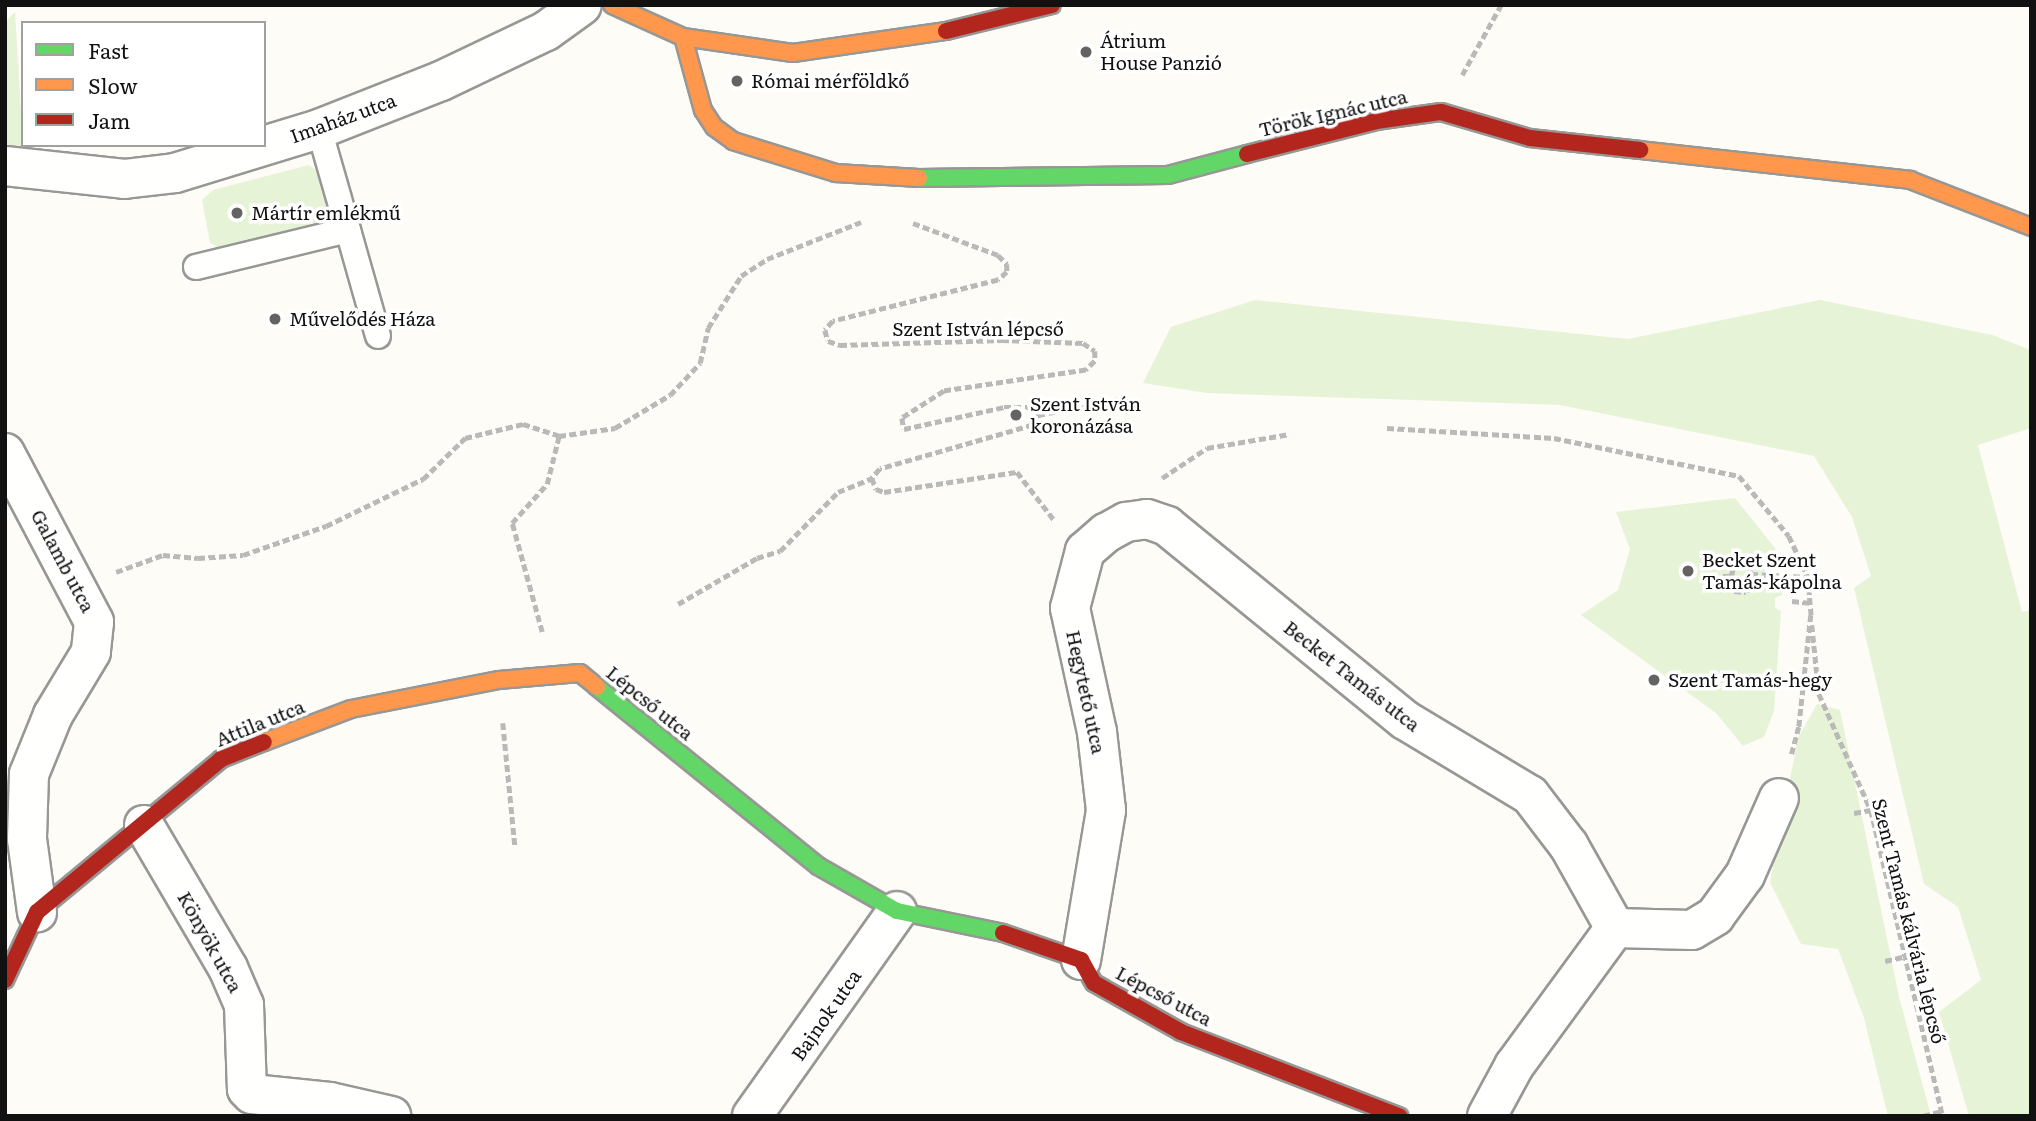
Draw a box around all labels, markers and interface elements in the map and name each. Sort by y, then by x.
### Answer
legend [21,21,266,147]
place label: Átrium House Panzió [1100,30,1222,74]
text: Fast [88,34,129,65]
marker: Átrium House Panzió [1078,44,1094,60]
text: Slow [88,69,138,100]
place label: Római mérföldkő [751,70,909,92]
marker: Római mérföldkő [729,73,745,89]
street label: Török Ignác utca [1256,85,1410,141]
street label: Imaház utca [287,88,399,148]
text: Jam [88,104,130,135]
place label: Mártír emlékmű [251,202,401,224]
marker: Mártír emlékmű [229,205,245,221]
place label: Művelődés Háza [289,308,436,330]
marker: Művelődés Háza [267,311,283,327]
street label: Szent István lépcső [892,318,1064,340]
place label: Szent István koronázása [1030,393,1141,437]
marker: Szent István koronázása [1008,407,1024,423]
street label: Galamb utca [26,506,100,616]
place label: Becket Szent Tamás-kápolna [1702,549,1842,593]
marker: Becket Szent Tamás-kápolna [1680,563,1696,579]
street label: Becket Tamás utca [1279,616,1425,736]
street label: Hegytető utca [1062,628,1110,756]
street label: Lépcső utca [602,661,698,745]
place label: Szent Tamás-hegy [1668,669,1832,691]
marker: Szent Tamás-hegy [1646,672,1662,688]
street label: Attila utca [212,695,308,751]
street label: Szent Tamás kálvária lépcső [1867,796,1951,1046]
street label: Könyök utca [173,888,247,996]
street label: Lépcső utca [1112,961,1216,1031]
street label: Bajnok utca [786,965,866,1065]

